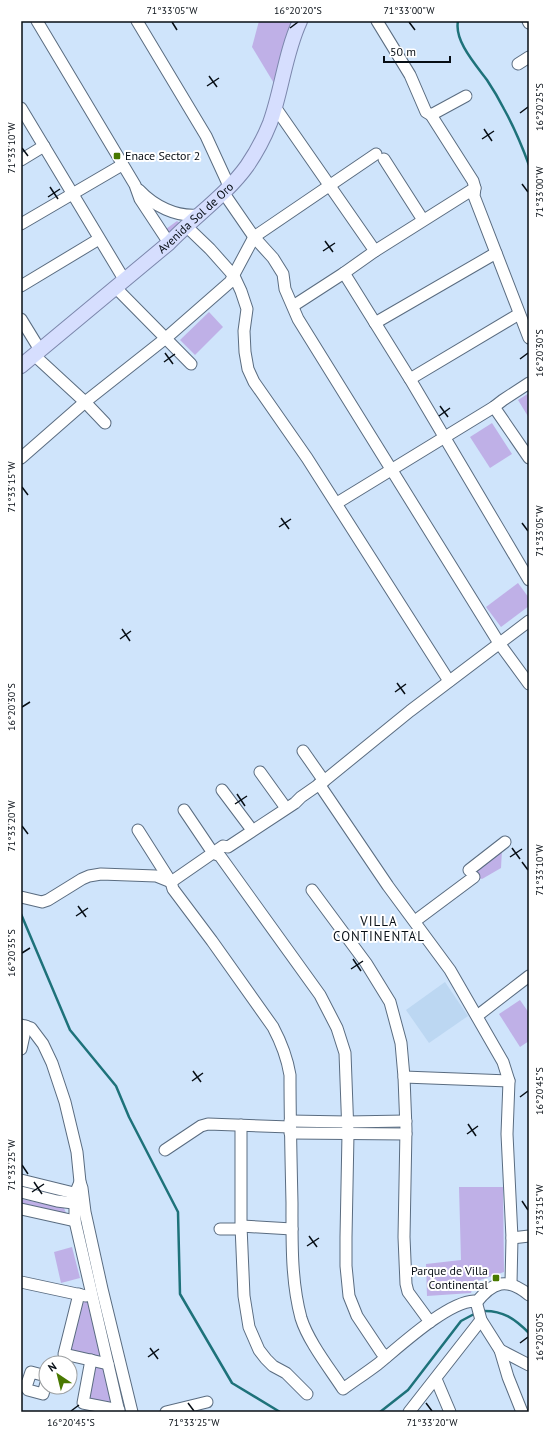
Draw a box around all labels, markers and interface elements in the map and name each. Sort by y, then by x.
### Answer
text: 71°33'05"W [146,4,198,17]
text: 16°20'20"S [274,4,322,17]
text: 71°33'00"W [383,4,435,17]
scale bar [384,38,450,64]
text: 50 m [390,44,416,59]
text: 16°20'25"S [533,83,546,131]
text: 71°33'10"W [5,122,18,174]
place label: Enace Sector 2 [125,148,200,163]
marker: Enace Sector 2 [112,151,122,161]
text: 71°33'00"W [533,166,546,218]
street label: Avenida Sol de Oro [154,179,236,256]
text: 16°20'30"S [533,329,546,377]
text: 71°33'15"W [5,461,18,513]
text: 71°33'05"W [533,505,546,557]
text: 16°20'30"S [5,683,18,731]
text: 71°33'20"W [5,800,18,852]
text: 71°33'10"W [533,844,546,896]
district label: VILLA CONTINENTAL [333,913,425,945]
text: 16°20'35"S [5,929,18,977]
text: 16°20'45"S [533,1067,546,1115]
text: 71°33'25"W [5,1139,18,1191]
text: 71°33'15"W [533,1184,546,1236]
place label: Parque de Villa Continental [411,1263,488,1292]
marker: Parque de Villa Continental [491,1273,501,1283]
text: 16°20'50"S [533,1313,546,1361]
north arrow [38,1355,78,1395]
text: N [45,1359,59,1375]
text: 16°20'45"S [47,1416,95,1429]
text: 71°33'25"W [168,1416,220,1429]
text: 71°33'20"W [406,1416,458,1429]

